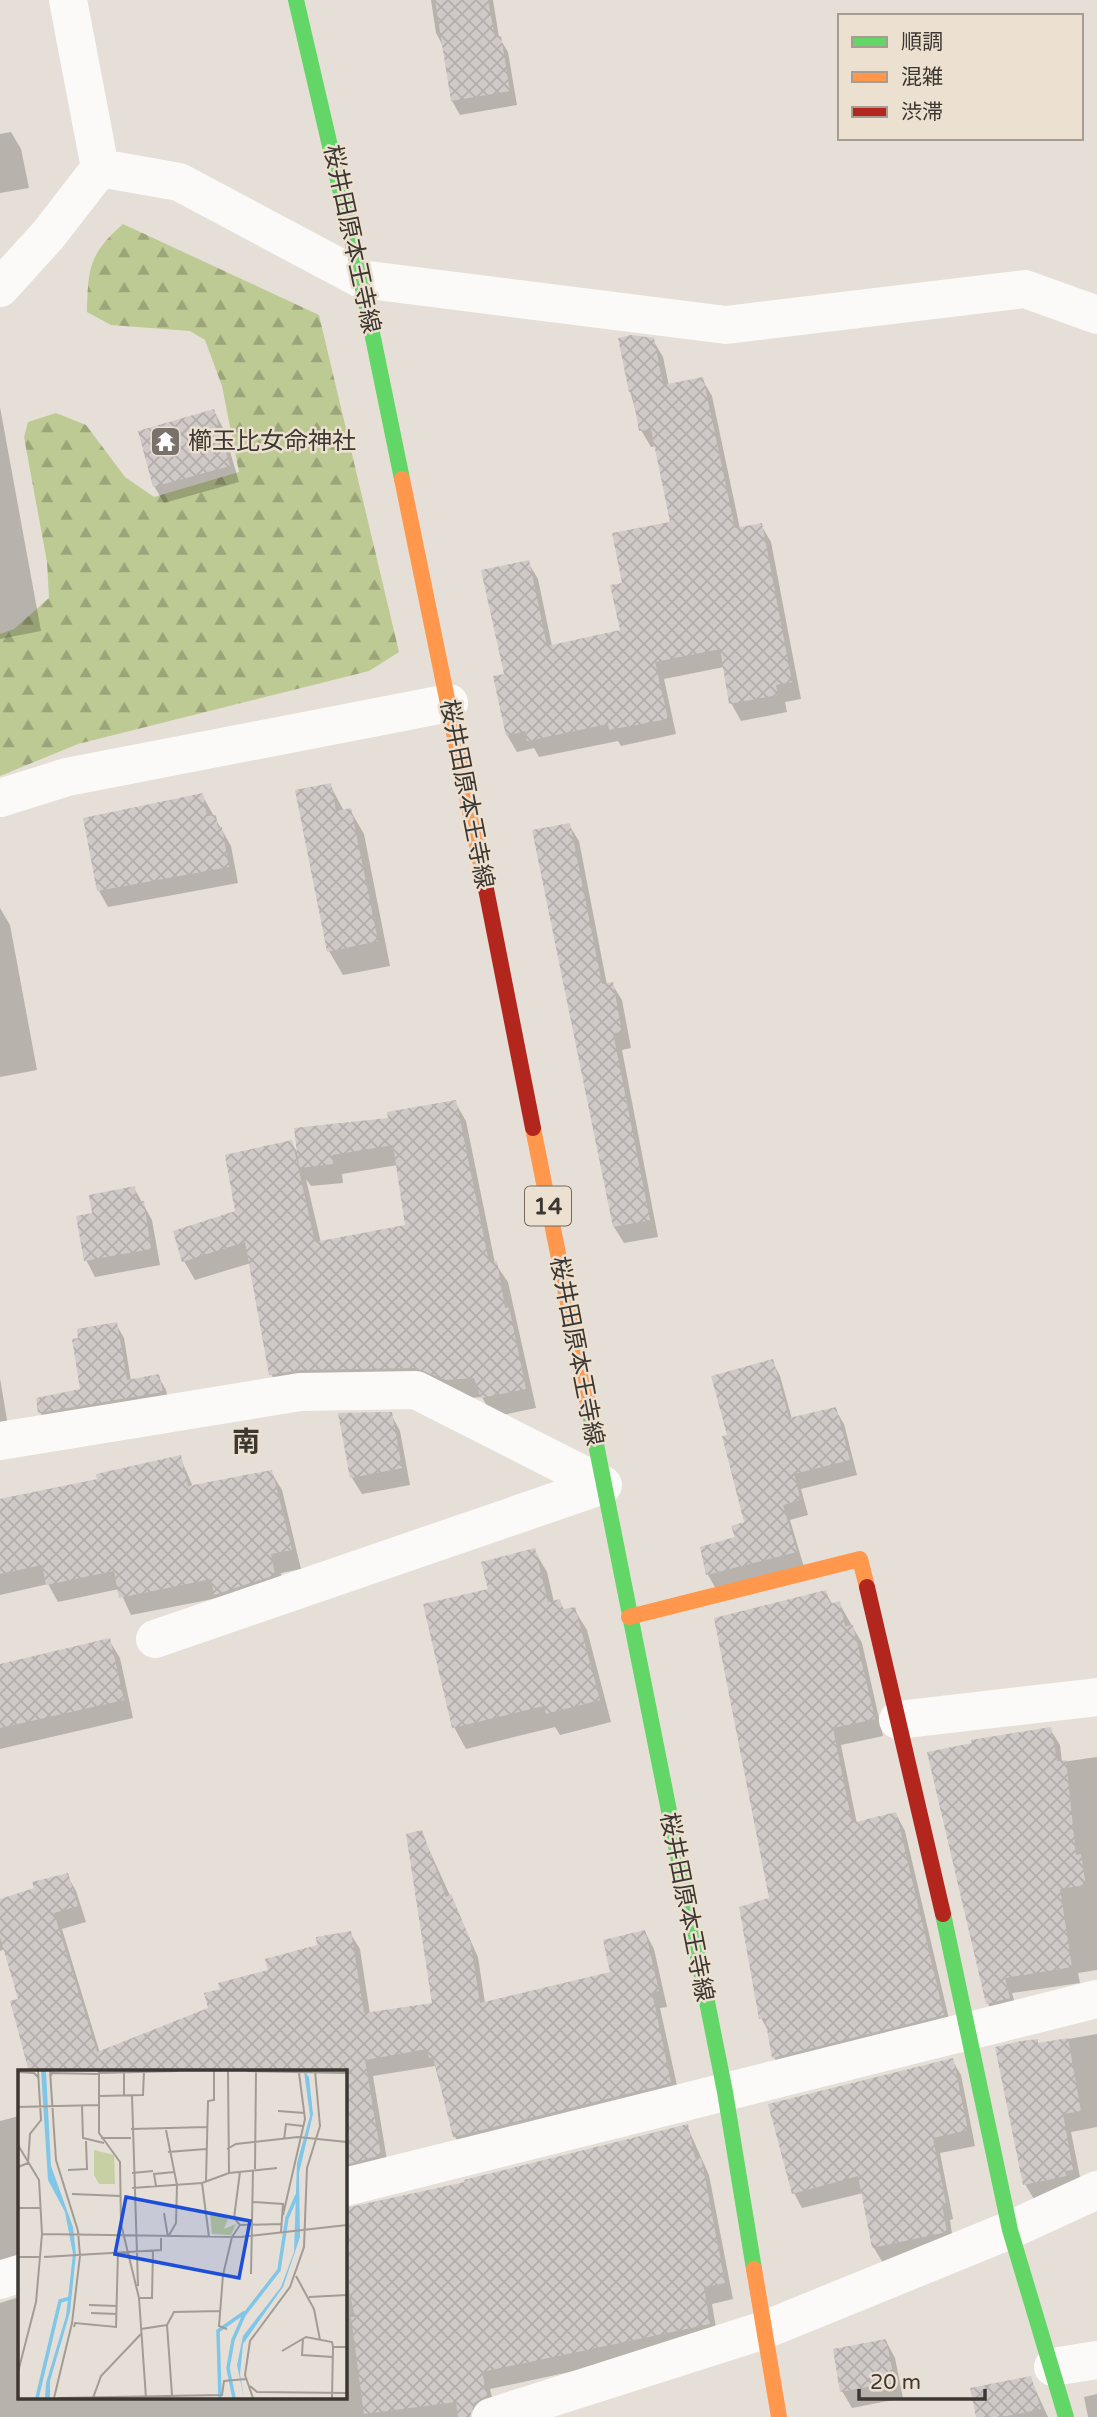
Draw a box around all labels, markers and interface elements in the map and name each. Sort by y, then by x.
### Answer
legend [838,14,1083,140]
text: 順調 [901,30,943,55]
text: 混雑 [901,65,943,90]
text: 渋滞 [901,100,943,125]
street label: 桜井田原本王寺線 [317,142,386,336]
temple icon: 櫛玉比女命神社 [148,424,182,458]
place label: 櫛玉比女命神社 [188,427,356,456]
street label: 桜井田原本王寺線 [434,697,499,891]
road number: 14 [525,1186,571,1226]
street label: 桜井田原本王寺線 [544,1254,609,1448]
district label: 南 [232,1425,260,1459]
street label: 桜井田原本王寺線 [654,1810,719,2004]
inset map [18,2070,346,2400]
scale bar [859,2358,985,2402]
text: 20 m [870,2370,921,2395]

